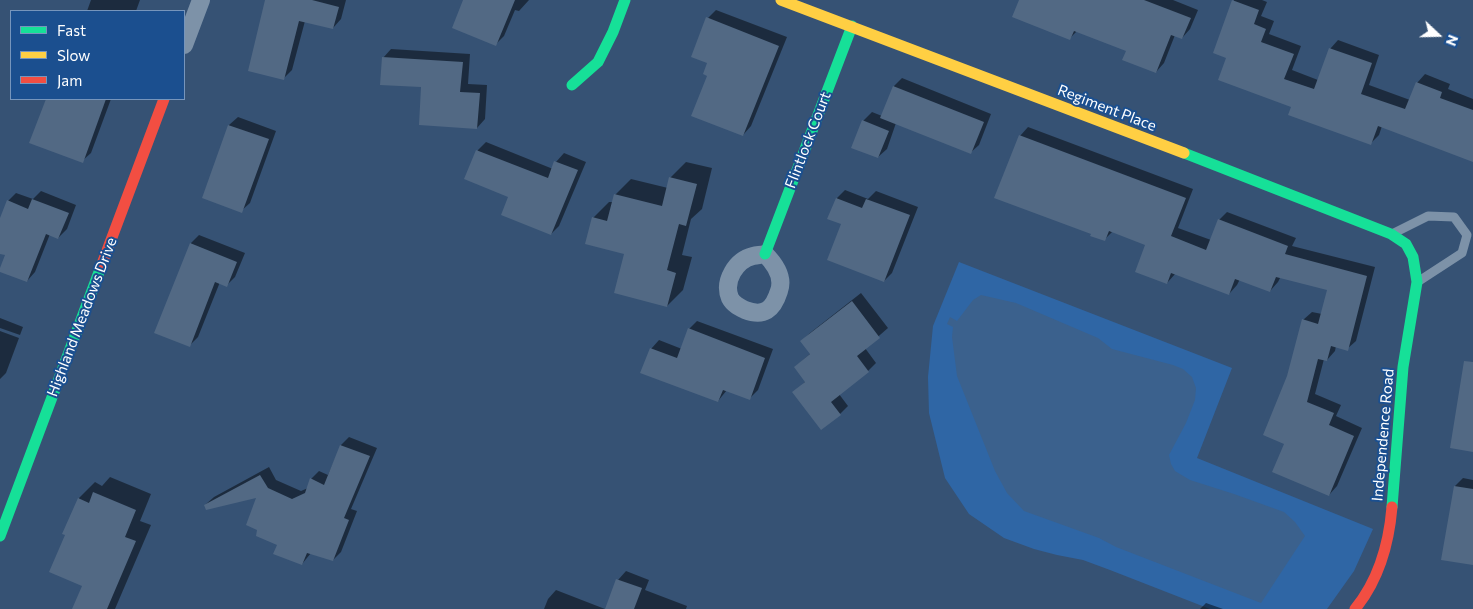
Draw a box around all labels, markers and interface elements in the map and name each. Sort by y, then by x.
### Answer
legend [10,10,185,100]
north arrow [1413,10,1463,60]
text: Fast [57,21,86,39]
text: N [1443,33,1462,49]
text: Slow [57,46,90,64]
text: Jam [57,71,82,89]
street label: Regiment Place [1055,81,1159,135]
street label: Flintlock Court [781,89,835,191]
street label: Highland Meadows Drive [43,235,121,399]
street label: Independence Road [1368,368,1398,502]

